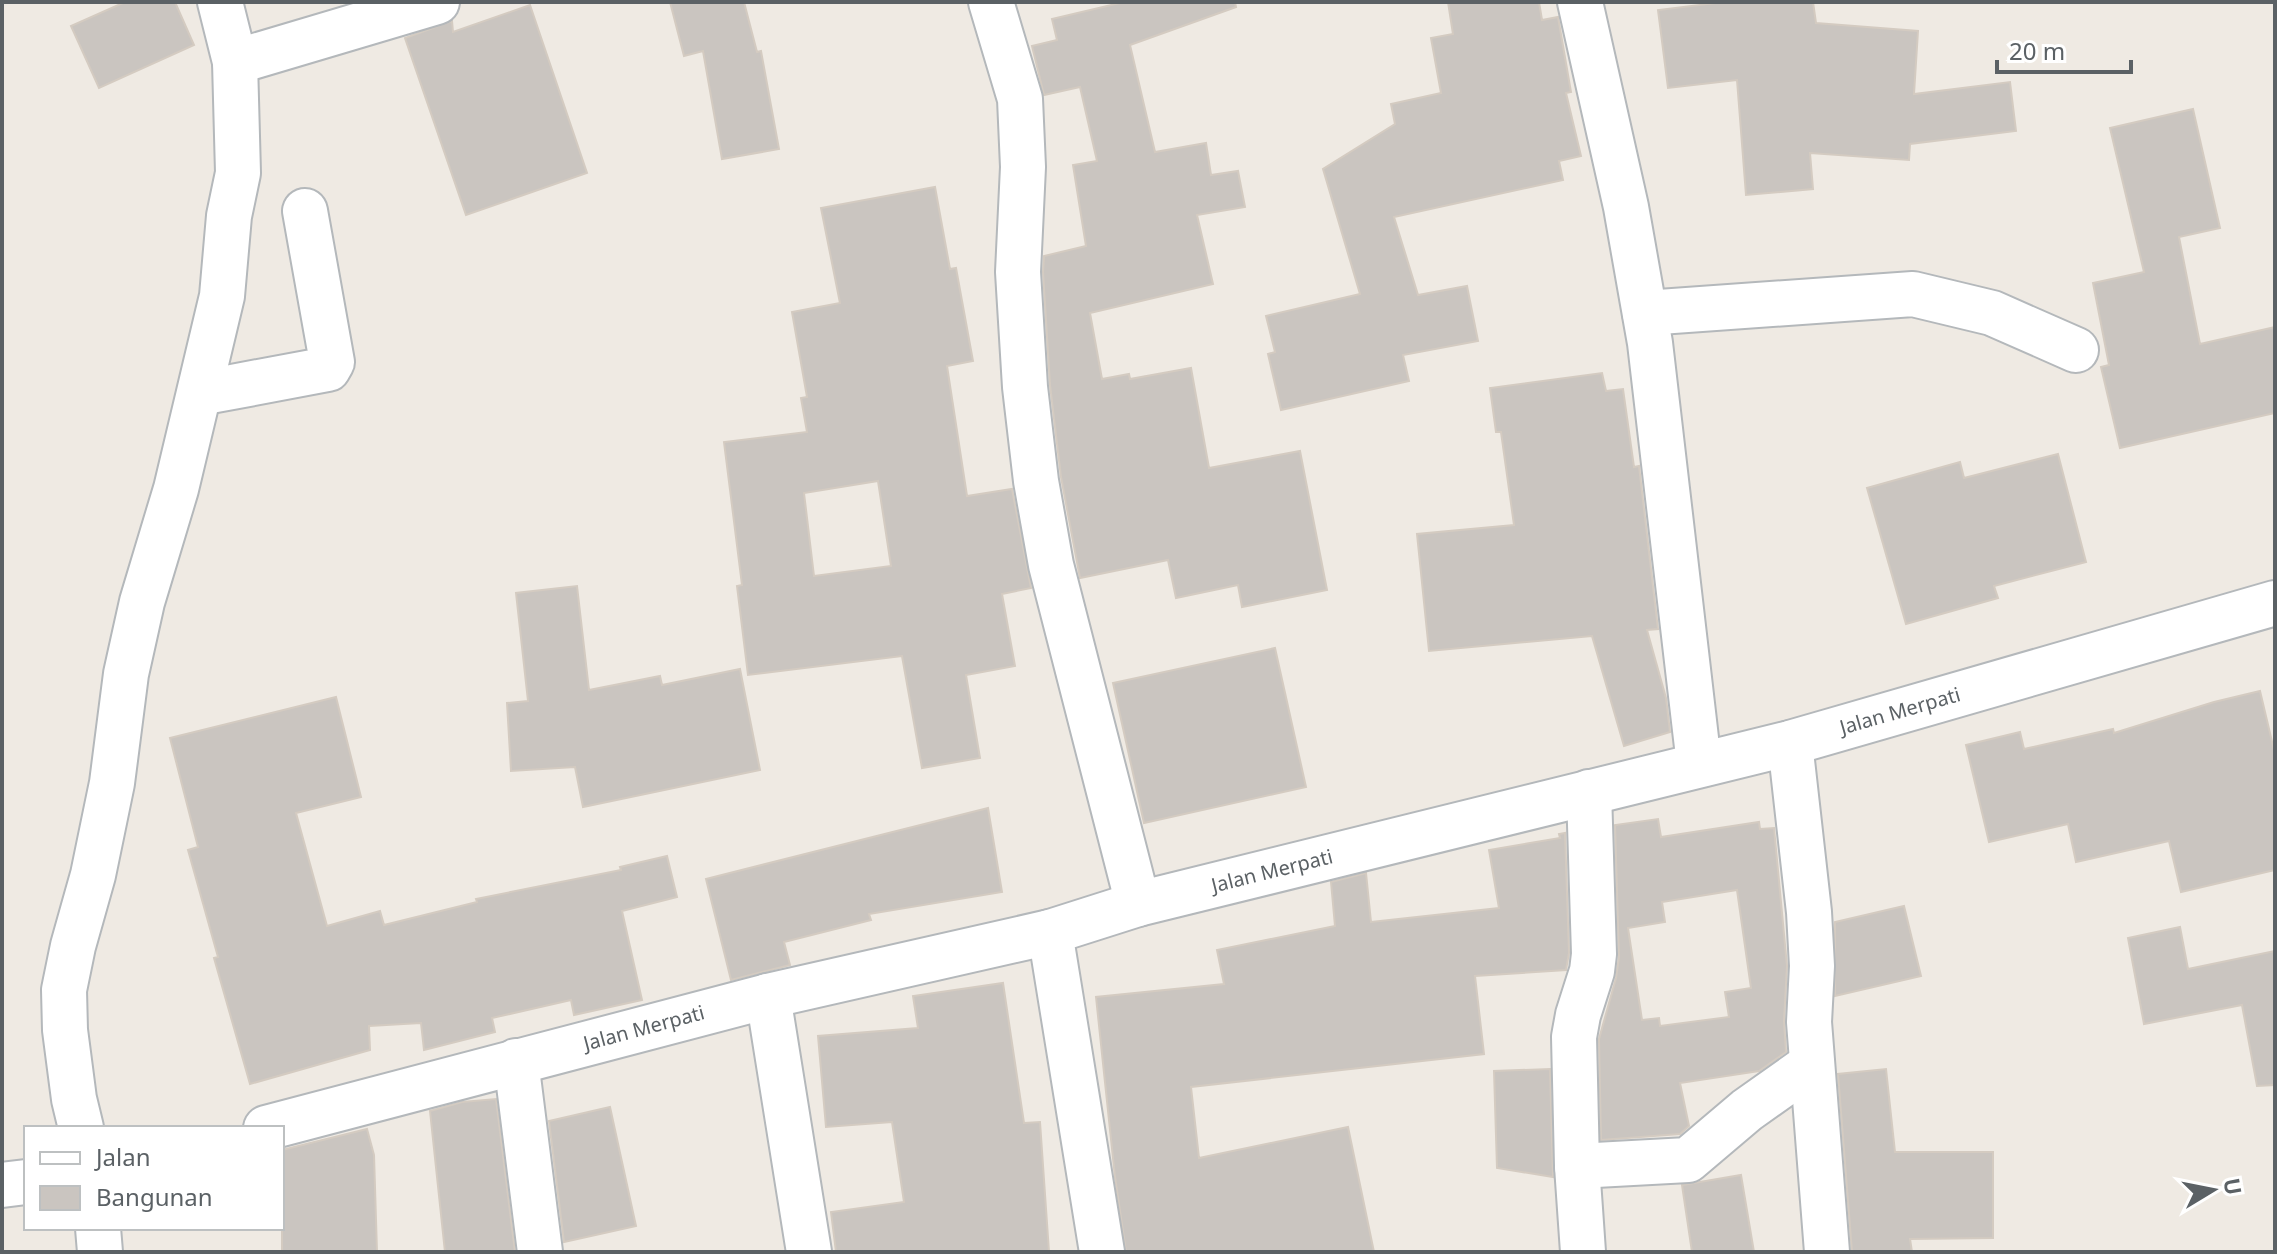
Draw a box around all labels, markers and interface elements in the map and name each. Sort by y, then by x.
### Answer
scale bar [1997,24,2131,74]
text: 20 m [2009,34,2065,67]
street label: Jalan Merpati [1835,680,1963,741]
street label: Jalan Merpati [1206,842,1335,899]
street label: Jalan Merpati [578,998,707,1057]
legend [24,1126,284,1230]
text: Jalan [94,1140,151,1173]
north arrow [2173,1150,2253,1230]
text: U [2217,1176,2250,1197]
text: Bangunan [96,1180,213,1213]

